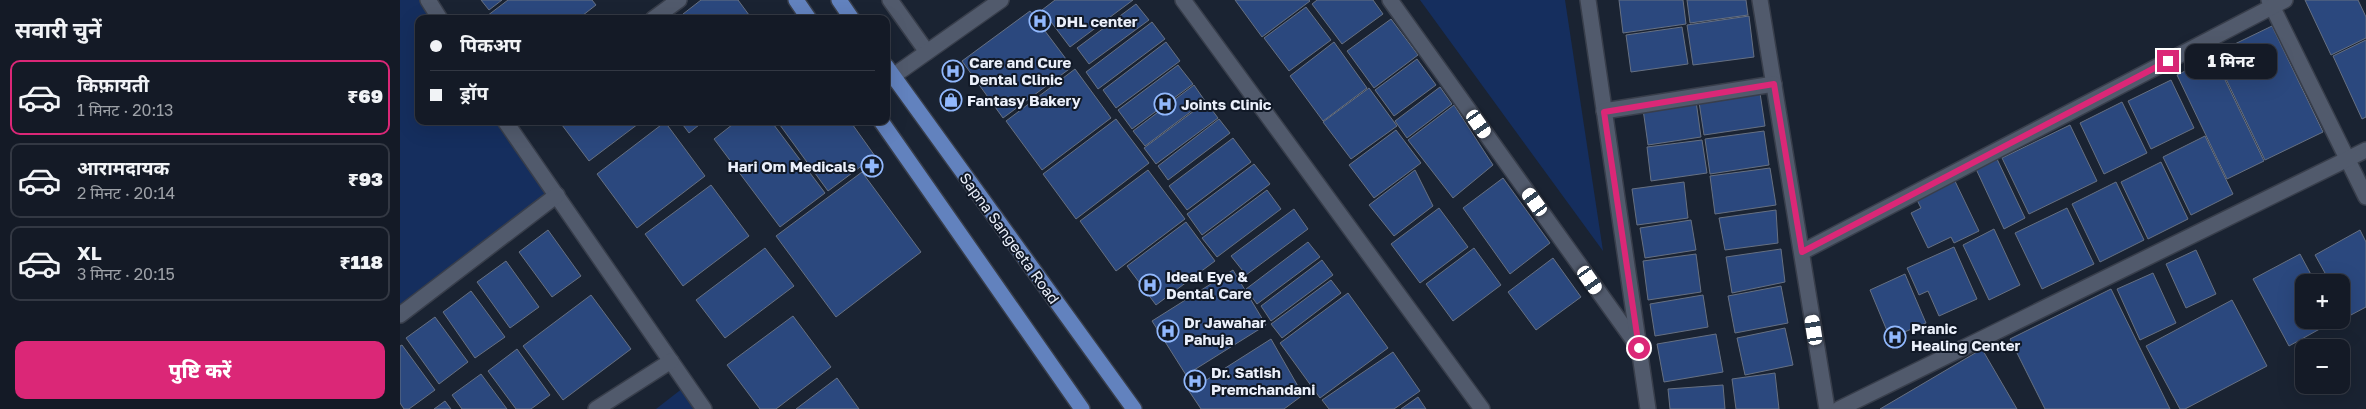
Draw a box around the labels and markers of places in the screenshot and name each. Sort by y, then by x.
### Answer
hospital icon: DHL center [1028,9,1052,33]
place label: DHL center [1056,12,1138,30]
place label: Care and Cure Dental Clinic [969,53,1072,88]
hospital icon: Care and Cure Dental Clinic [941,59,965,83]
shop icon: Fantasy Bakery [939,88,963,112]
place label: Fantasy Bakery [967,91,1081,109]
hospital icon: Joints Clinic [1153,92,1177,116]
place label: Joints Clinic [1181,95,1272,113]
pharmacy icon: Hari Om Medicals [860,154,884,178]
place label: Hari Om Medicals [727,157,856,175]
place label: Ideal Eye & Dental Care [1166,267,1252,302]
hospital icon: Ideal Eye & Dental Care [1138,273,1162,297]
place label: Dr Jawahar Pahuja [1184,313,1266,348]
hospital icon: Dr Jawahar Pahuja [1156,319,1180,343]
place label: Pranic Healing Center [1911,319,2021,354]
hospital icon: Pranic Healing Center [1883,325,1907,349]
place label: Dr. Satish Premchandani [1211,363,1315,398]
hospital icon: Dr. Satish Premchandani [1183,369,1207,393]

